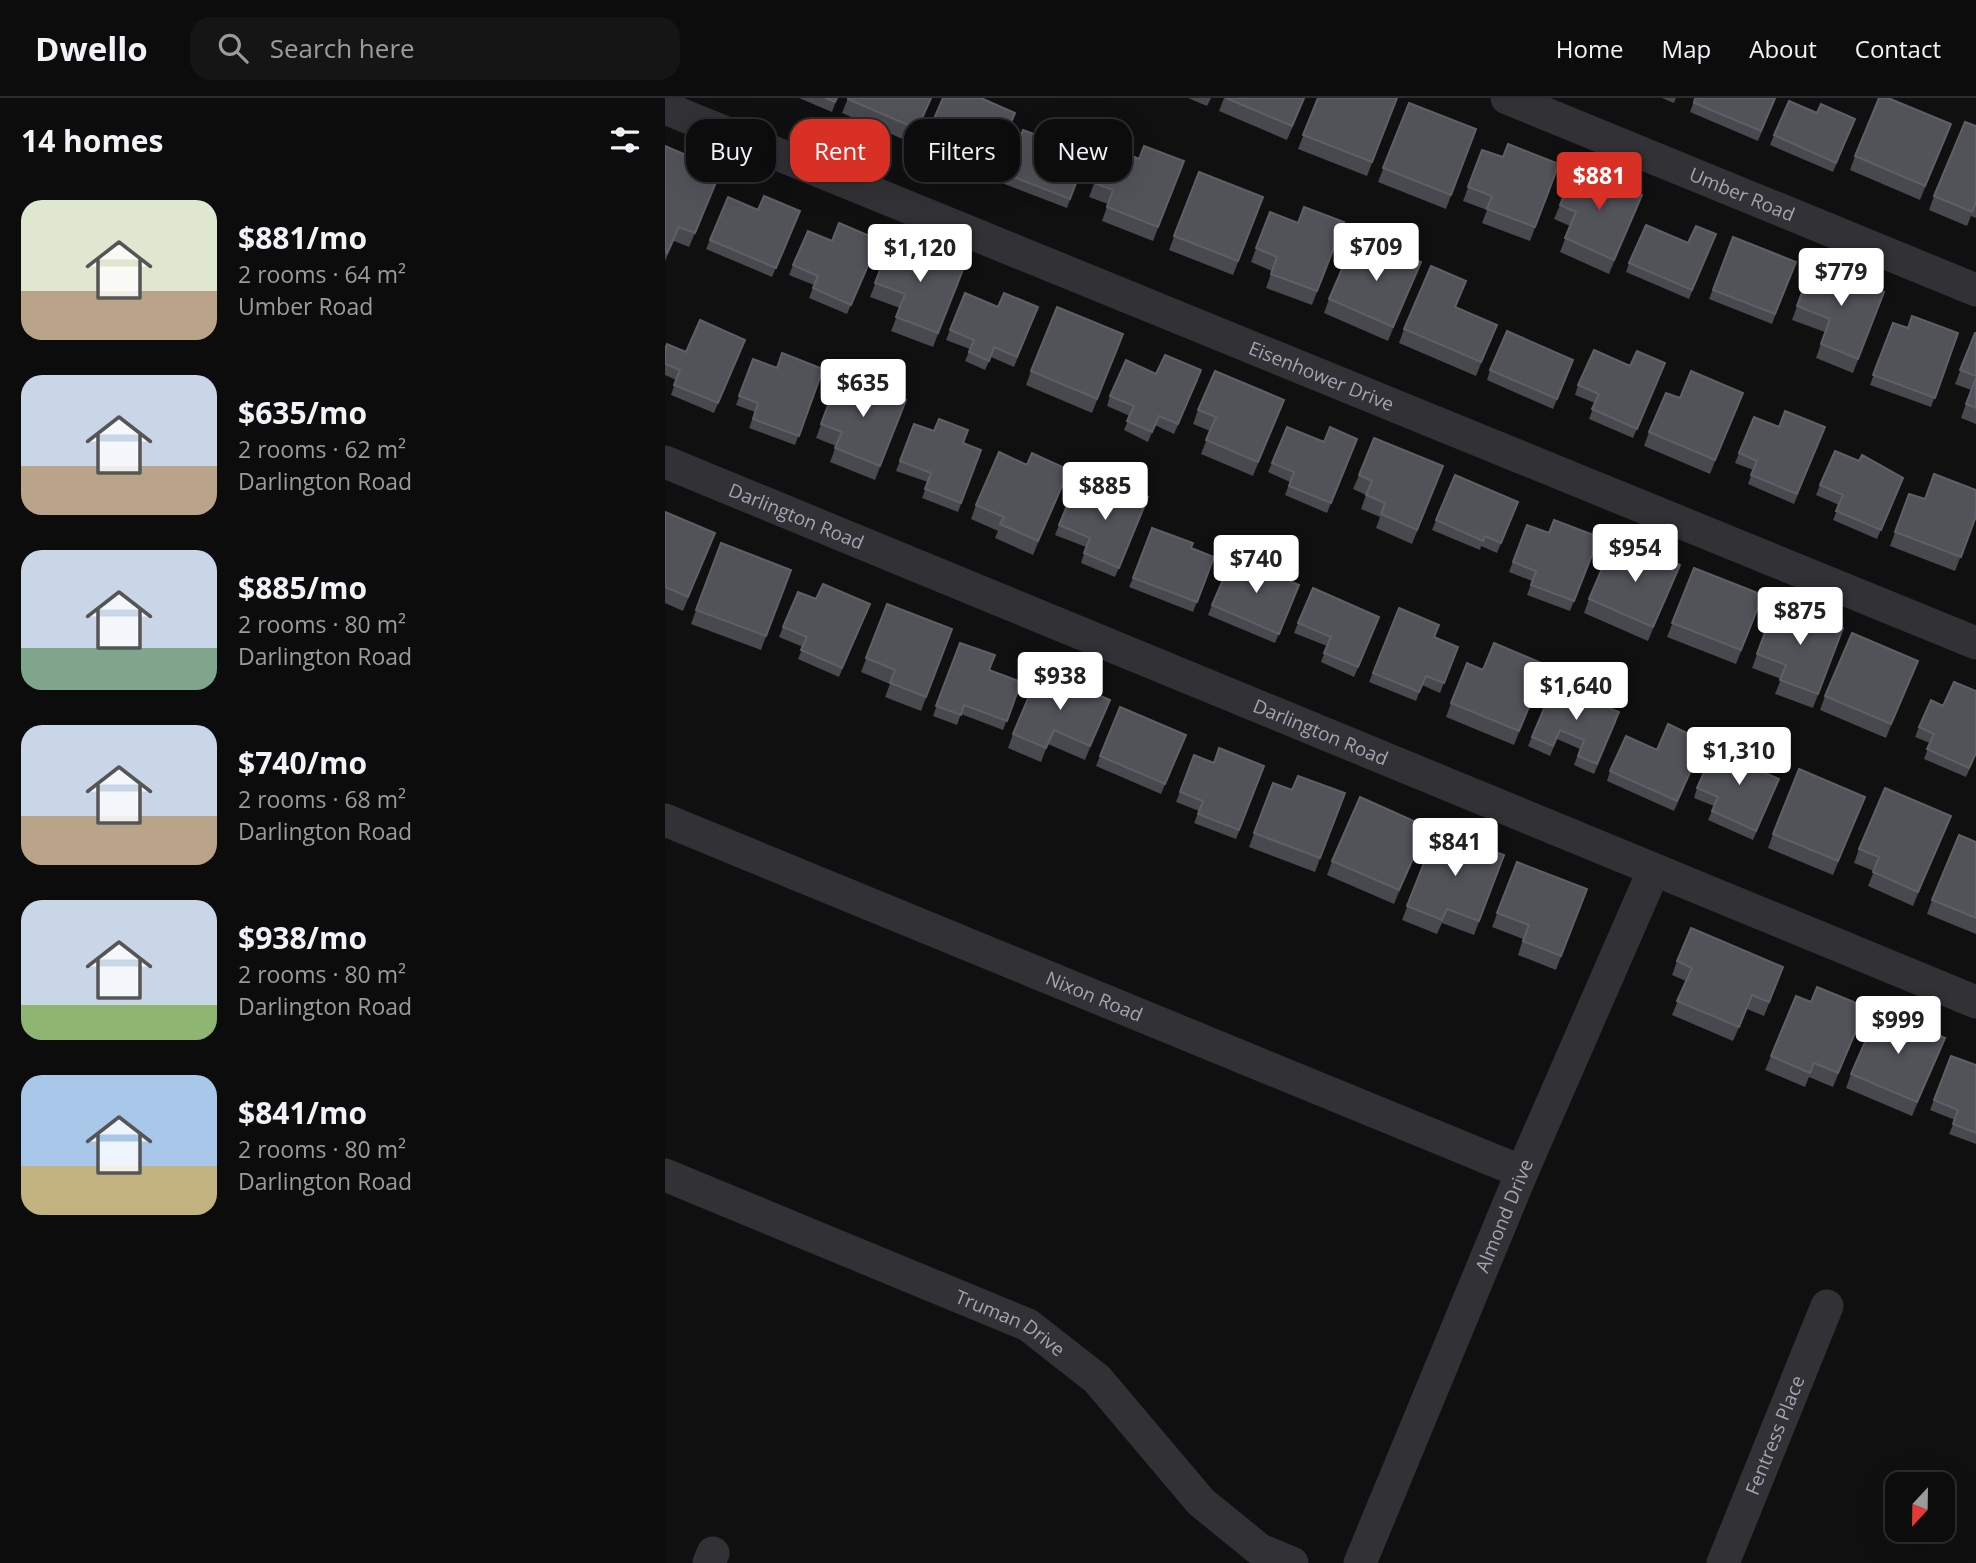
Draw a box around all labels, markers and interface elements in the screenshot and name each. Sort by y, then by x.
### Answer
search box [190,17,680,80]
text: Dwello [35,26,148,71]
icon: search [214,29,252,67]
text: Search here [270,30,415,66]
text: Home [1556,32,1624,65]
text: Map [1662,32,1711,65]
text: About [1749,32,1817,65]
text: Contact [1855,32,1941,65]
chip: Buy [686,119,776,182]
chip: Rent [790,119,890,182]
chip: Filters [904,119,1020,182]
chip: New [1034,119,1132,182]
text: 14 homes [21,120,164,161]
icon: filters [606,121,644,159]
pin: $881 [1558,152,1640,212]
text: $881 [1573,159,1625,191]
street label: Umber Road [1685,161,1799,227]
text: $881/mo [238,217,367,258]
pin: $709 [1335,223,1417,283]
pin: $1,120 [863,225,977,284]
icon: home [77,228,161,312]
text: $709 [1350,230,1402,262]
text: $1,120 [884,231,956,263]
pin: $779 [1800,248,1882,308]
text: $779 [1815,255,1867,287]
text: 2 rooms · 64 m² [238,258,406,290]
text: Umber Road [238,290,373,322]
street label: Eisenhower Drive [1245,335,1398,417]
pin: $635 [822,360,904,419]
text: $635 [837,366,889,398]
text: $635/mo [238,392,367,433]
icon: home [77,403,161,487]
text: 2 rooms · 62 m² [238,433,406,465]
pin: $885 [1064,462,1146,522]
text: Darlington Road [238,465,412,497]
text: $885 [1079,469,1131,501]
street label: Darlington Road [725,477,868,555]
pin: $954 [1594,524,1676,584]
text: $954 [1609,531,1661,563]
pin: $740 [1215,536,1297,595]
text: $740 [1230,542,1282,574]
text: $885/mo [238,567,367,608]
icon: home [77,578,161,662]
pin: $875 [1759,588,1841,647]
text: $875 [1774,594,1826,626]
text: 2 rooms · 80 m² [238,608,406,640]
text: Darlington Road [238,640,412,672]
pin: $938 [1019,652,1101,712]
text: $938 [1034,659,1086,691]
pin: $1,640 [1519,662,1633,722]
text: $1,640 [1540,669,1612,701]
street label: Darlington Road [1249,693,1392,771]
pin: $1,310 [1682,728,1796,787]
text: $1,310 [1703,734,1775,766]
text: $740/mo [238,742,367,783]
icon: home [77,753,161,837]
text: 2 rooms · 68 m² [238,783,406,815]
text: Darlington Road [238,815,412,847]
pin: $841 [1414,818,1496,878]
text: $841 [1429,825,1481,857]
text: $938/mo [238,917,367,958]
icon: home [77,928,161,1012]
text: 2 rooms · 80 m² [238,958,406,990]
street label: Nixon Road [1042,965,1147,1028]
text: Darlington Road [238,990,412,1022]
pin: $999 [1857,996,1939,1056]
text: $999 [1872,1003,1924,1035]
text: $841/mo [238,1092,367,1133]
icon: home [77,1103,161,1187]
text: 2 rooms · 80 m² [238,1133,406,1165]
street label: Almond Drive [1469,1155,1539,1276]
text: Darlington Road [238,1165,412,1197]
street label: Truman Drive [952,1283,1071,1362]
street label: Fentress Place [1739,1371,1811,1499]
north arrow [1885,1472,1955,1542]
map controls [1885,1472,1955,1542]

